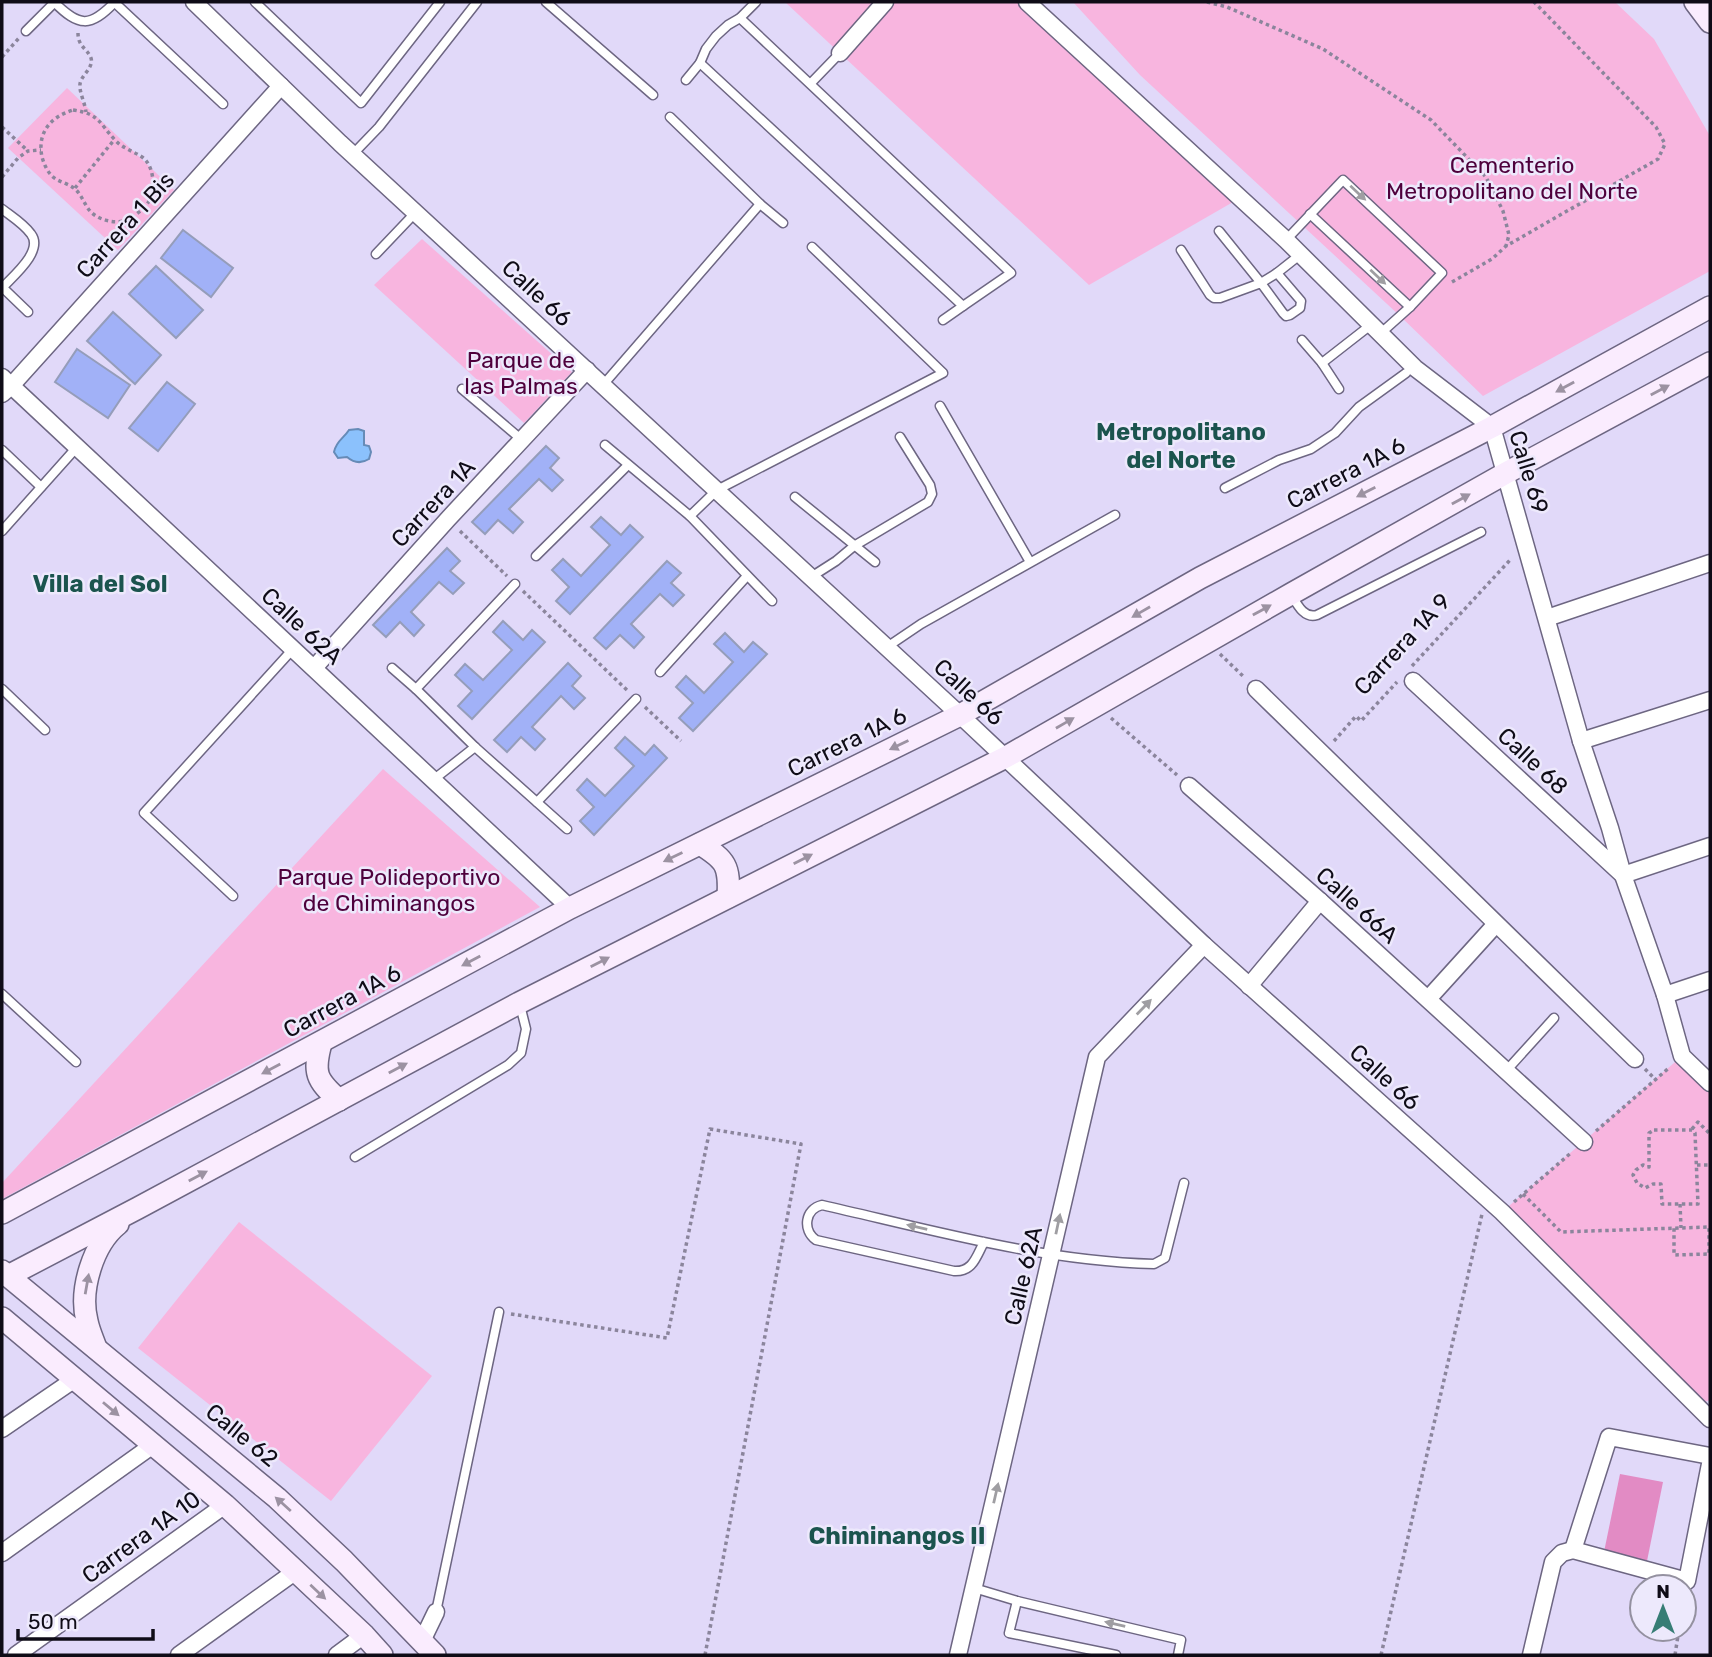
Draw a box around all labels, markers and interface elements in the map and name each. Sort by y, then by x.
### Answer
park label: Cementerio Metropolitano del Norte [1386,151,1638,205]
street label: Carrera 1 Bis [70,166,180,284]
one-way arrow [1349,185,1366,201]
street label: Calle 66 [496,254,578,332]
one-way arrow [1369,269,1386,285]
park label: Parque de las Palmas [464,346,578,400]
one-way arrow [1554,381,1574,393]
one-way arrow [1651,384,1670,396]
district label: Metropolitano del Norte [1096,418,1266,474]
street label: Calle 69 [1503,427,1555,517]
street label: Carrera 1A 6 [1282,431,1410,515]
street label: Carrera 1A [385,453,481,553]
one-way arrow [1356,487,1376,498]
one-way arrow [1451,493,1470,505]
district label: Villa del Sol [32,570,168,598]
street label: Calle 62A [256,581,348,671]
street label: Carrera 1A 9 [1348,587,1456,701]
one-way arrow [1252,604,1272,616]
one-way arrow [1131,606,1151,618]
street label: Calle 66 [928,653,1010,731]
street label: Carrera 1A 6 [783,701,911,783]
one-way arrow [1055,717,1075,729]
street label: Calle 68 [1492,721,1574,801]
one-way arrow [889,740,909,751]
one-way arrow [663,851,683,862]
one-way arrow [793,854,813,865]
street label: Calle 66A [1310,861,1404,949]
park label: Parque Polideportivo de Chiminangos [277,863,501,917]
one-way arrow [461,956,481,967]
one-way arrow [590,956,610,967]
street label: Carrera 1A 6 [278,958,406,1044]
one-way arrow [1136,999,1152,1016]
street label: Calle 66 [1344,1038,1426,1116]
one-way arrow [389,1062,409,1074]
one-way arrow [261,1064,281,1075]
one-way arrow [188,1170,208,1182]
one-way arrow [1052,1213,1063,1235]
one-way arrow [906,1221,928,1232]
street label: Calle 62A [998,1224,1048,1328]
one-way arrow [82,1273,93,1295]
street label: Calle 62 [200,1397,284,1473]
one-way arrow [102,1401,119,1416]
one-way arrow [991,1482,1002,1504]
street label: Carrera 1A 10 [76,1485,206,1589]
one-way arrow [275,1496,292,1512]
district label: Chiminangos II [809,1522,986,1550]
north arrow [1628,1573,1698,1643]
text: N [1656,1580,1670,1603]
one-way arrow [309,1583,326,1599]
scale bar [18,1598,152,1642]
text: 50 m [28,1609,78,1634]
one-way arrow [1104,1618,1126,1629]

